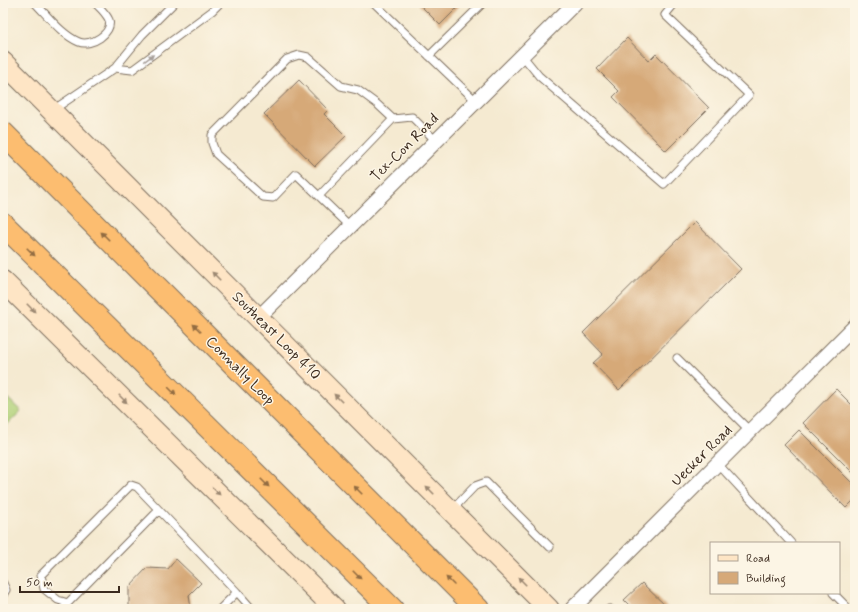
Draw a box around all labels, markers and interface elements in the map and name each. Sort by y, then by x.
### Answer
one-way arrow [144,53,155,62]
street label: Tex-Con Road [366,109,444,187]
one-way arrow [100,231,110,241]
one-way arrow [26,247,36,257]
one-way arrow [211,271,221,281]
street label: Southeast Loop 410 [227,287,325,385]
one-way arrow [26,303,36,313]
one-way arrow [192,324,202,333]
street label: Connally Loop [201,332,279,410]
one-way arrow [167,387,177,396]
one-way arrow [333,393,343,403]
one-way arrow [118,395,128,404]
street label: Uecker Road [667,421,737,491]
one-way arrow [260,478,270,488]
one-way arrow [353,485,363,495]
one-way arrow [425,485,435,495]
one-way arrow [211,486,221,496]
legend [710,542,840,594]
text: Road [746,551,770,567]
scale bar [20,568,119,594]
one-way arrow [352,570,362,579]
text: Building [746,571,786,588]
text: 50 m [26,575,53,591]
one-way arrow [445,576,455,586]
one-way arrow [517,577,527,586]

